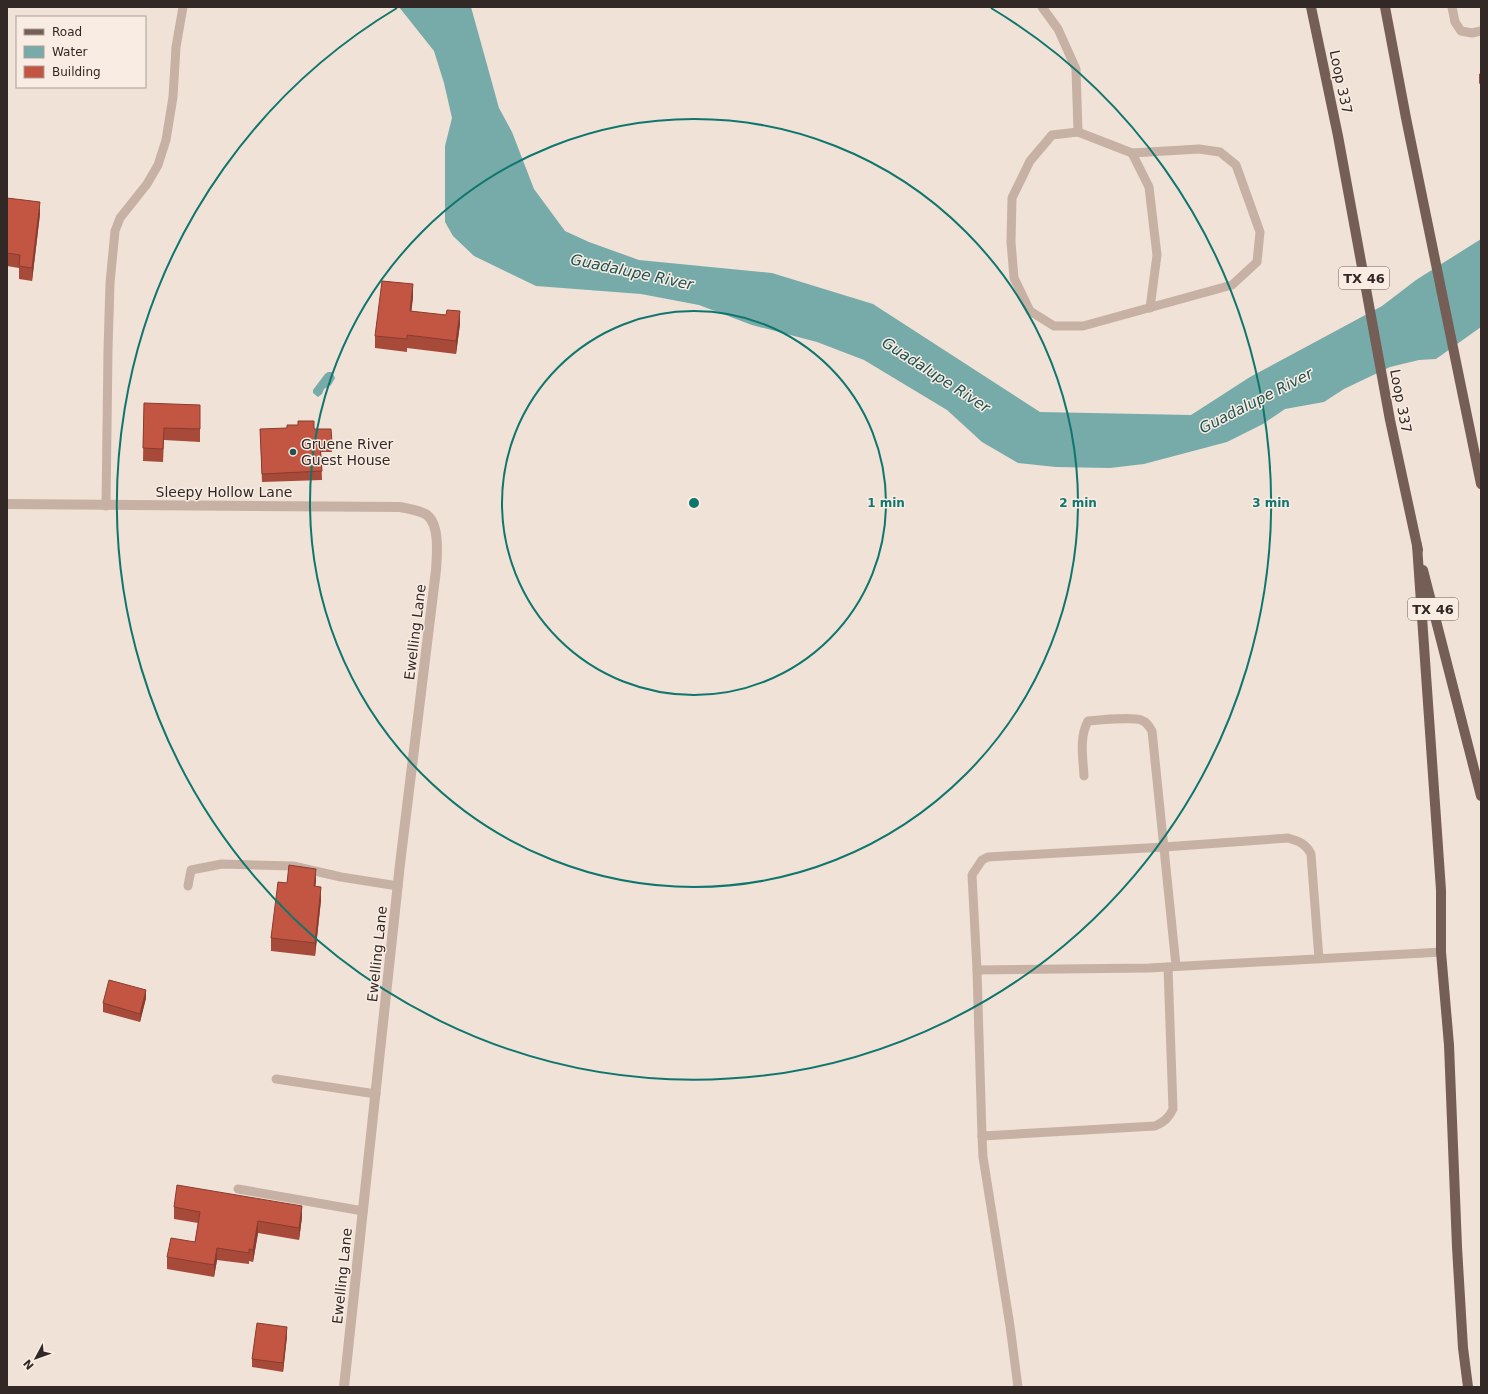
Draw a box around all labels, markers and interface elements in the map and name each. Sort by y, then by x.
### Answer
legend [16,16,146,88]
text: Road [52,25,82,39]
text: Water [52,45,88,59]
street label: Loop 337 [1326,49,1356,115]
text: Building [52,65,101,79]
water label: Guadalupe River [569,250,696,294]
road number: TX 46 [1339,267,1389,289]
water label: Guadalupe River [879,333,994,417]
water label: Guadalupe River [1196,364,1317,437]
street label: Loop 337 [1387,368,1415,434]
place label: Gruene River Guest House [301,436,394,468]
marker: Gruene River Guest House [288,447,298,457]
street label: Sleepy Hollow Lane [156,484,292,500]
centre of rings [687,496,701,510]
text: 1 min [867,496,905,510]
text: 2 min [1059,496,1097,510]
text: 3 min [1252,496,1290,510]
street label: Ewelling Lane [401,583,429,681]
road number: TX 46 [1408,598,1458,620]
street label: Ewelling Lane [364,905,390,1003]
street label: Ewelling Lane [329,1227,355,1325]
north arrow [16,1338,56,1378]
text: N [21,1356,37,1372]

